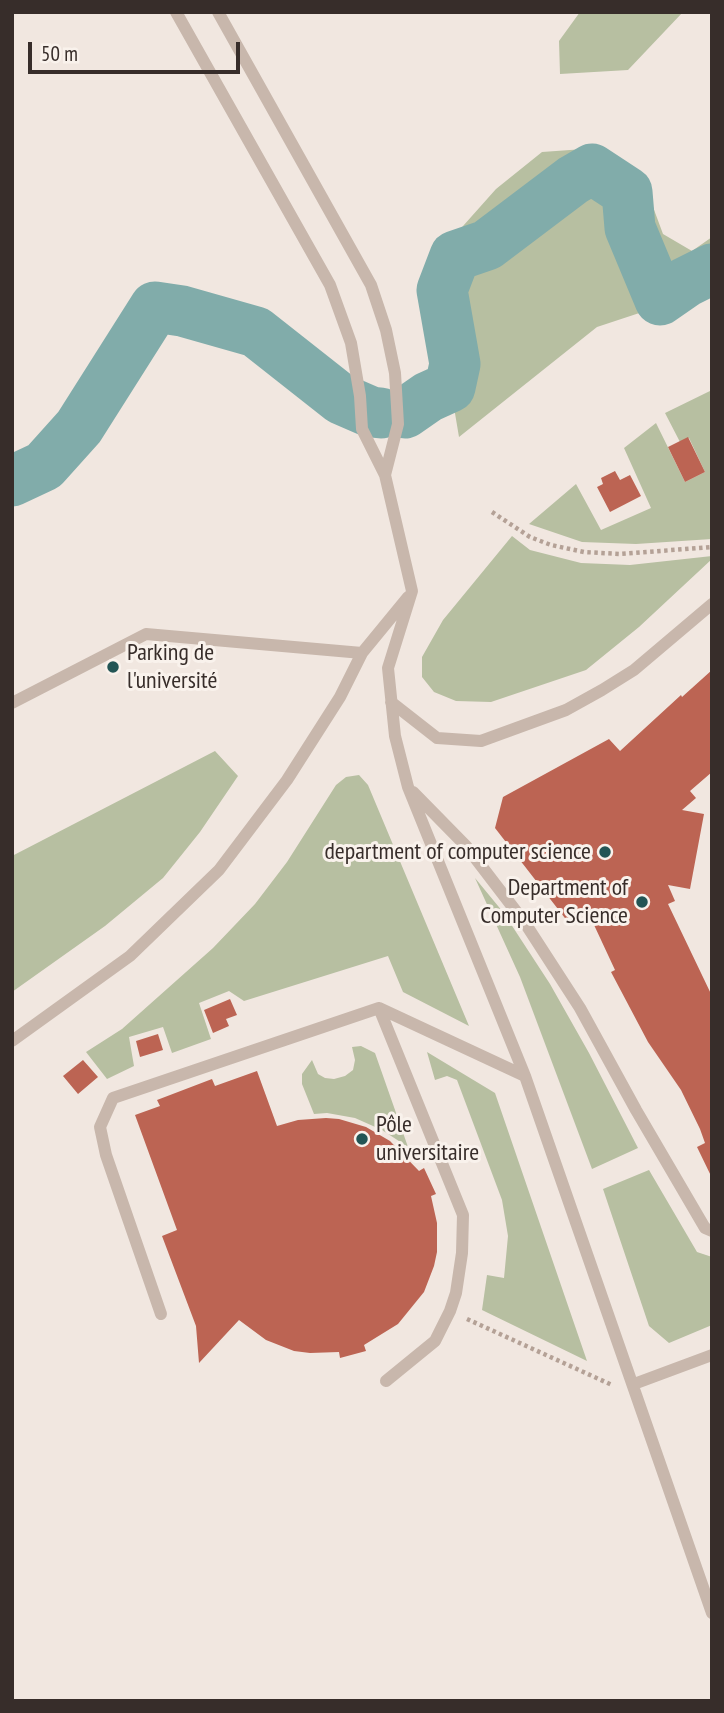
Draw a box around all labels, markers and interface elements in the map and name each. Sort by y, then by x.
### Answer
scale bar [32,28,243,72]
text: 50 m [41,40,78,67]
place label: Parking de l'université [127,639,217,695]
marker: Parking de l'université [105,659,121,675]
place label: department of computer science [324,838,591,866]
marker: department of computer science [597,844,613,860]
place label: Department of Computer Science [480,874,628,930]
marker: Department of Computer Science [634,894,650,910]
place label: Pôle universitaire [376,1111,479,1167]
marker: Pôle universitaire [354,1131,370,1147]

